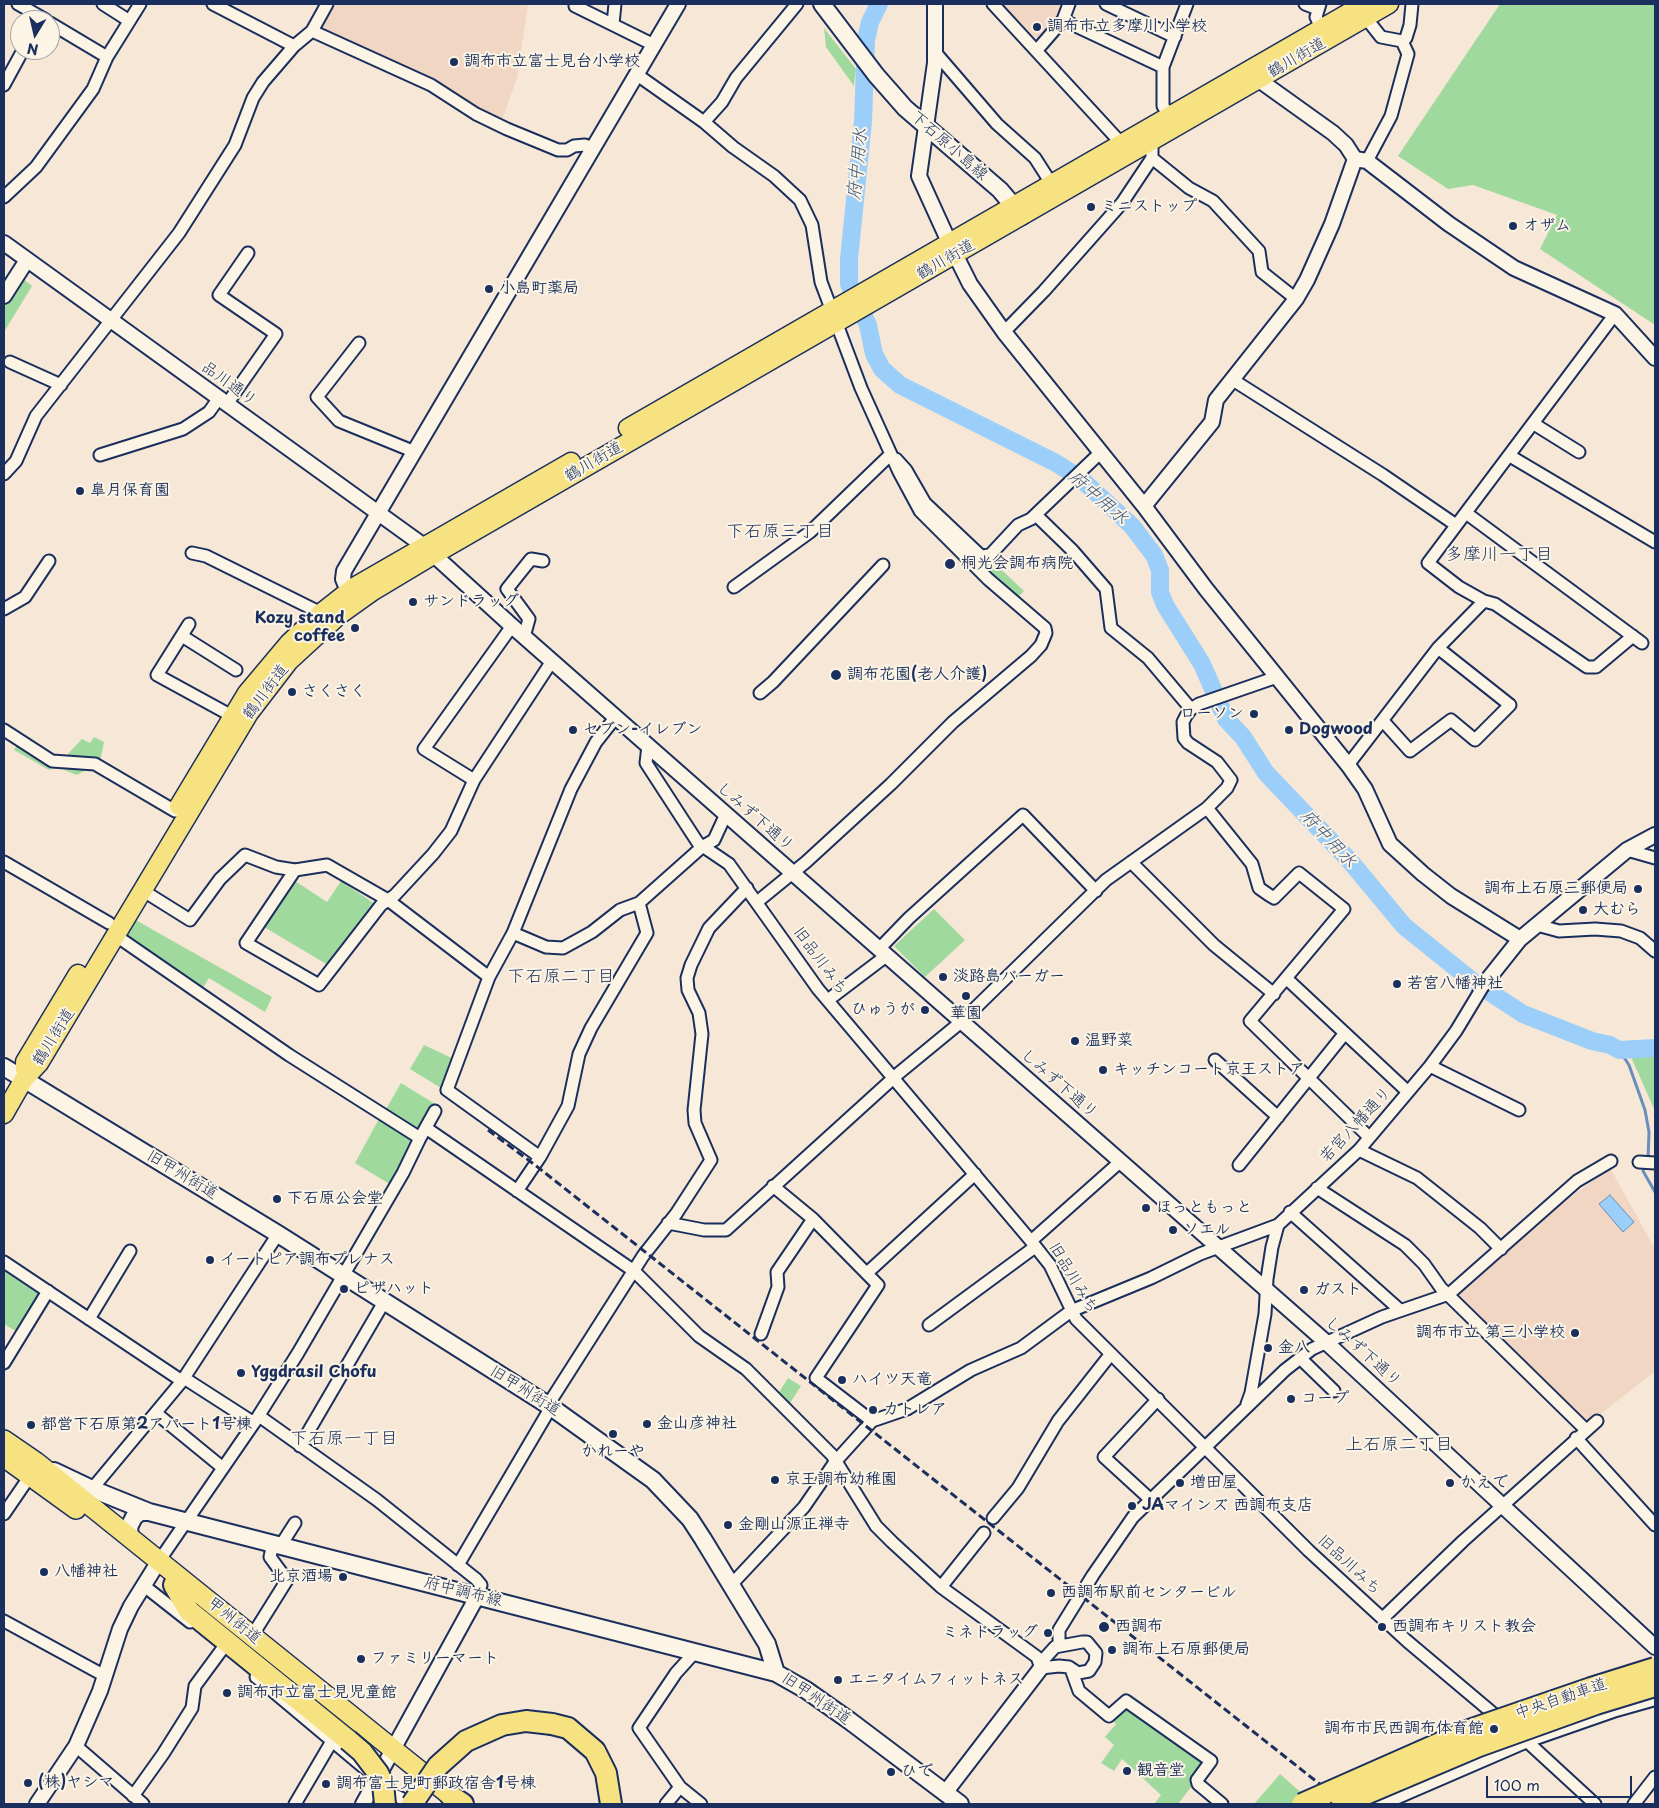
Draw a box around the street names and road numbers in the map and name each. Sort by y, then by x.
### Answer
street label: 鶴川街道 [1264,34,1330,82]
street label: 下石原小島線 [906,107,992,185]
street label: 鶴川街道 [913,236,979,284]
street label: 品川通り [197,357,261,411]
street label: 鶴川街道 [561,438,627,486]
street label: 鶴川街道 [239,661,293,723]
street label: しみず下通り [712,778,798,856]
street label: 旧品川みち [789,923,851,999]
street label: 鶴川街道 [29,1005,79,1069]
street label: しみず下通り [1016,1045,1102,1123]
street label: 若宮八幡通り [1316,1083,1396,1167]
street label: 旧甲州街道 [143,1146,221,1204]
street label: 旧品川みち [1044,1239,1102,1317]
street label: しみず下通り [1321,1313,1405,1391]
street label: 旧甲州街道 [486,1362,564,1420]
street label: 旧品川みち [1313,1531,1385,1599]
street label: 府中調布線 [422,1573,504,1611]
street label: 甲州街道 [203,1593,265,1649]
street label: 旧甲州街道 [777,1669,855,1729]
street label: 中央自動車道 [1512,1674,1610,1724]

